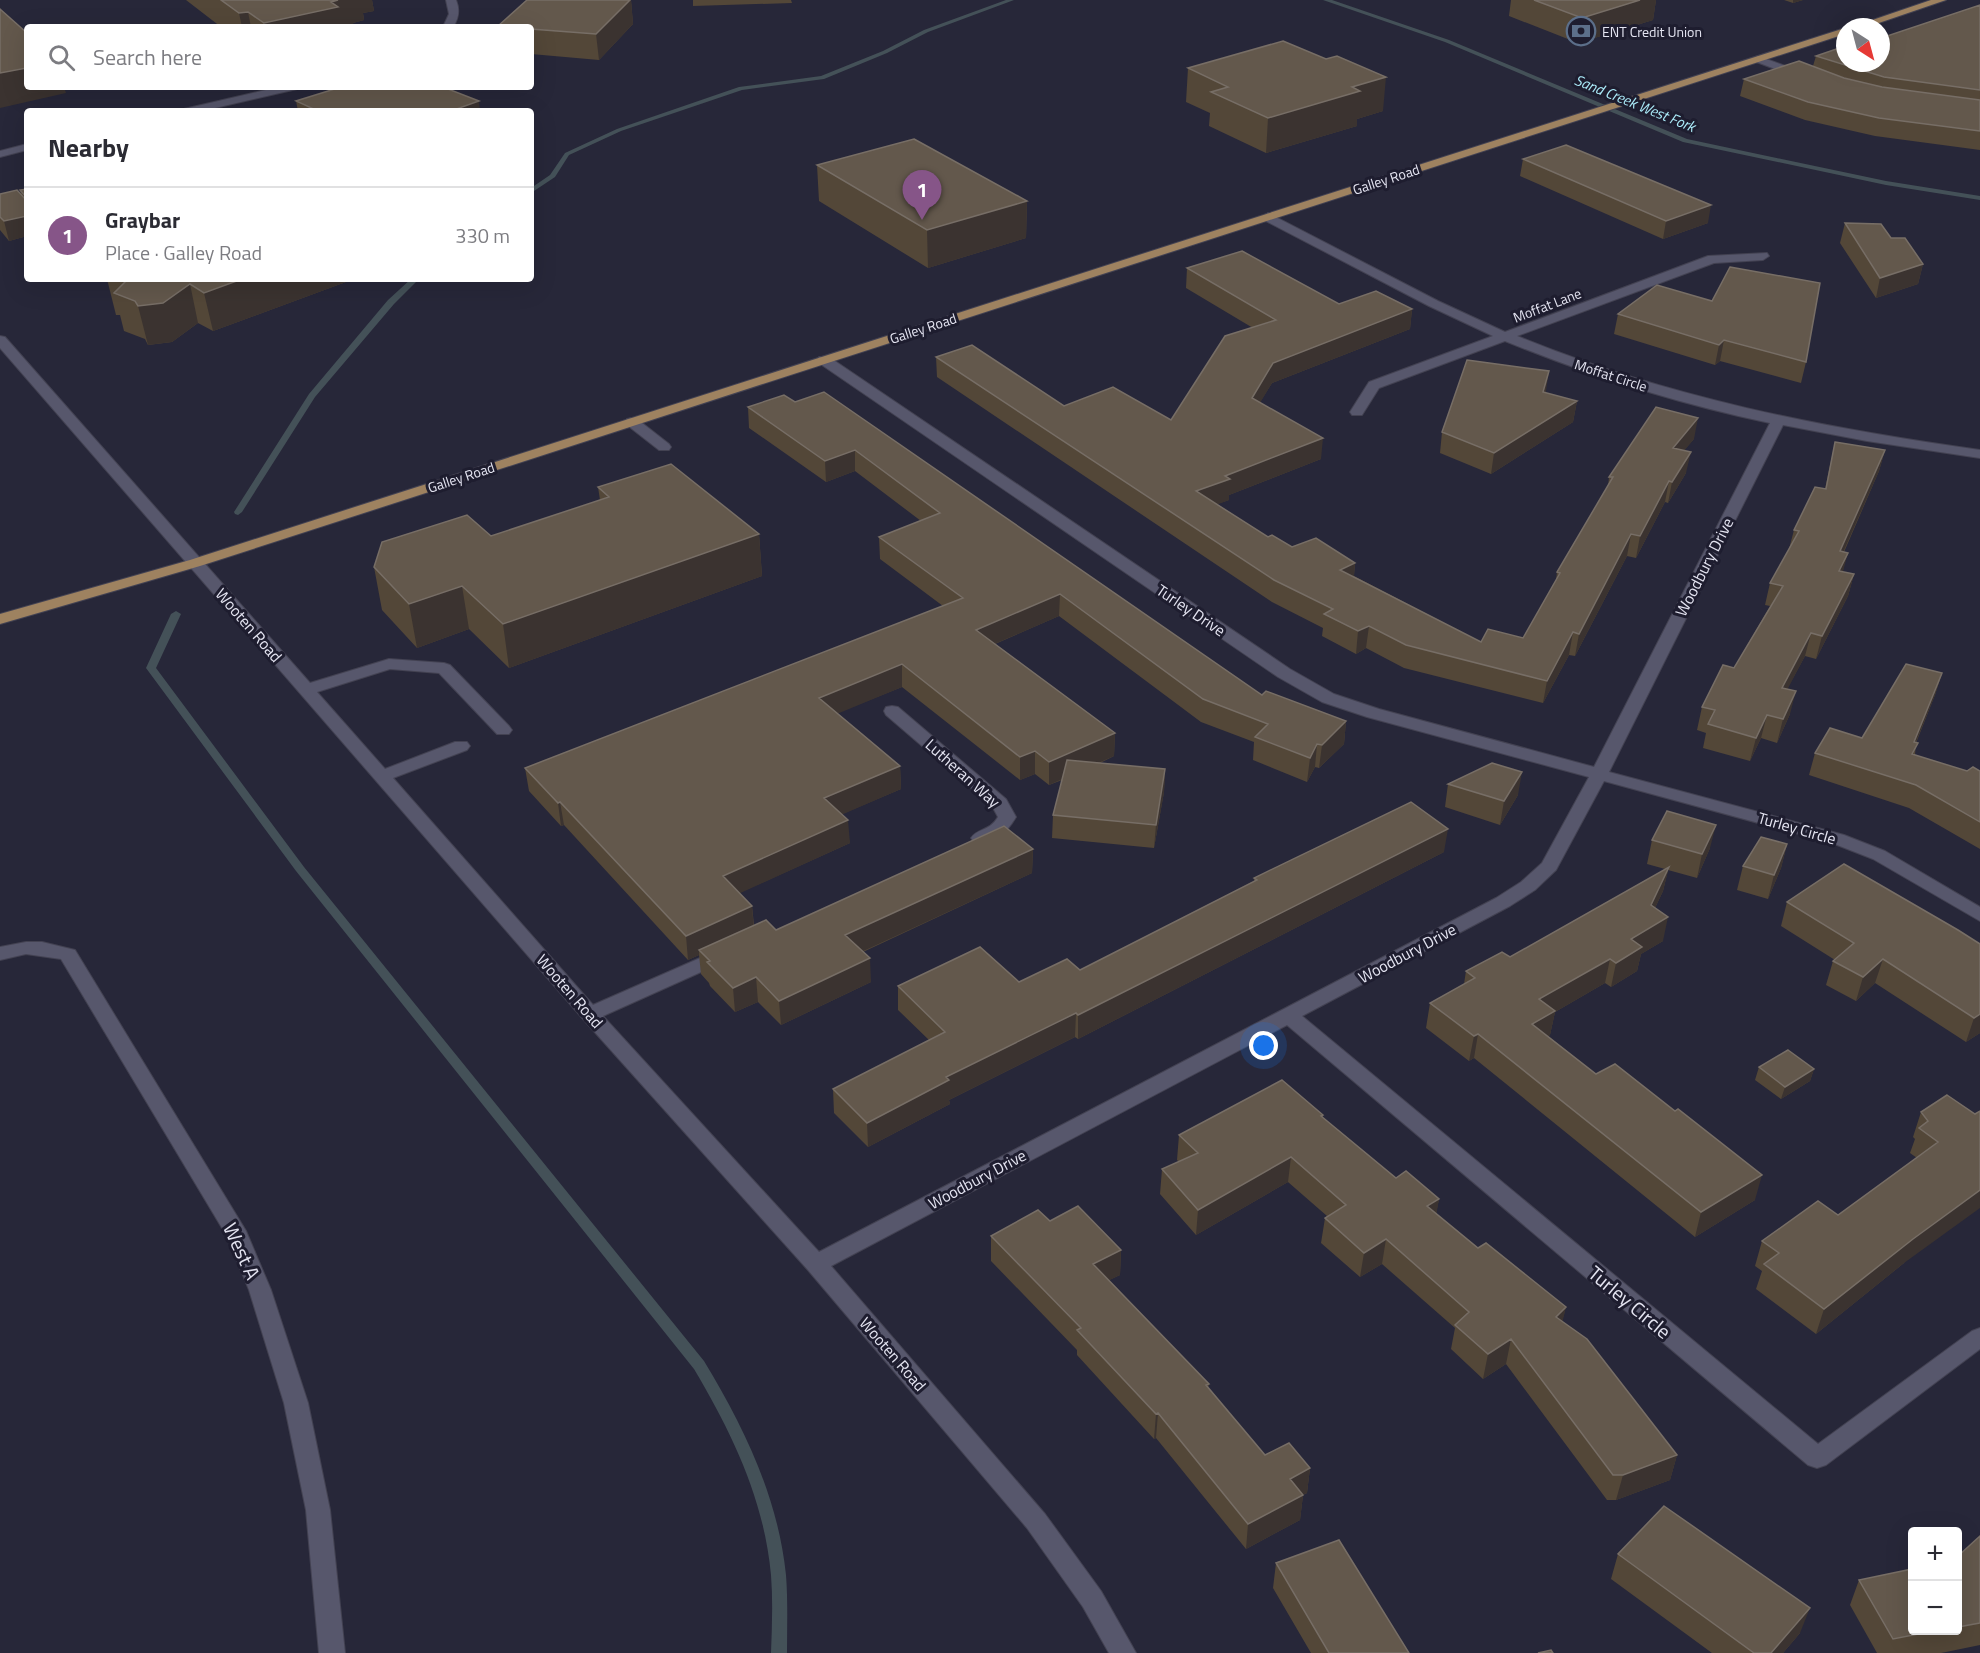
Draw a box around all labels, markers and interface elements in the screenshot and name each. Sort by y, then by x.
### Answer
bank icon: ENT Credit Union [1565,15,1597,47]
north arrow [1836,18,1890,72]
place label: ENT Credit Union [1602,21,1702,42]
search box [24,24,534,90]
text: Search here [93,40,202,74]
icon: search [45,41,78,74]
water label: Sand Creek West Fork [1571,68,1701,139]
text: Nearby [48,128,129,167]
street label: Galley Road [1350,158,1422,200]
pin: 1 [902,170,942,220]
text: Graybar [105,203,180,237]
text: 1 [62,220,73,251]
text: 330 m [455,220,510,251]
text: Place · Galley Road [105,237,262,268]
street label: Moffat Lane [1510,282,1584,328]
street label: Galley Road [887,307,959,349]
street label: Moffat Circle [1572,353,1650,397]
street label: Galley Road [425,456,497,498]
street label: Woodbury Drive [1669,513,1739,621]
street label: Turley Drive [1152,578,1230,642]
street label: Wooten Road [210,583,288,667]
street label: Lutheran Way [920,733,1006,813]
street label: Turley Circle [1755,805,1839,851]
street label: Woodbury Drive [1354,917,1460,989]
street label: Wooten Road [531,949,609,1033]
your location [1249,1031,1278,1060]
street label: Woodbury Drive [924,1143,1030,1215]
street label: West A [215,1217,269,1285]
street label: Turley Circle [1582,1258,1678,1346]
street label: Wooten Road [854,1312,932,1396]
map controls [1908,1527,1962,1635]
button: + [1908,1527,1962,1581]
button: − [1908,1581,1962,1635]

